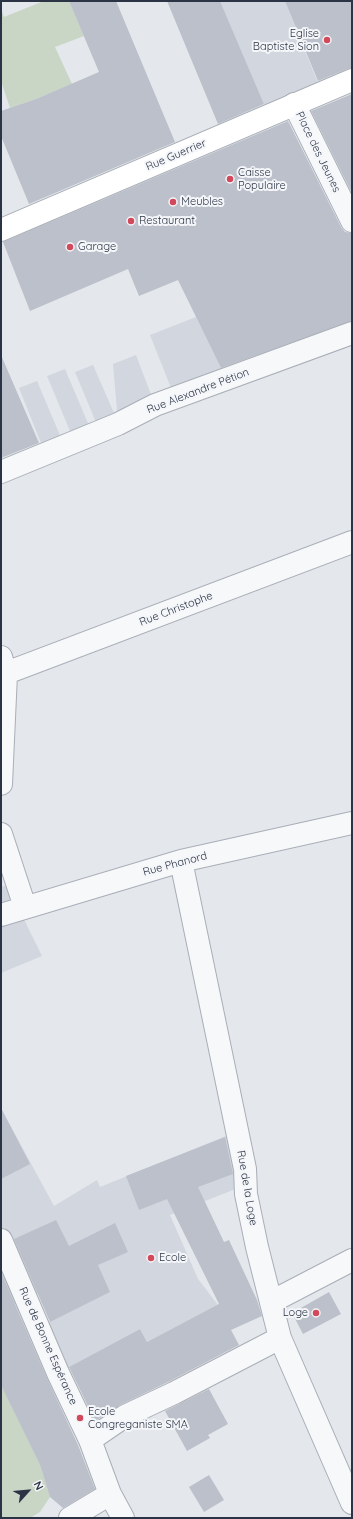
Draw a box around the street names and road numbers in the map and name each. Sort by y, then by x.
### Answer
street label: Place des Jeunes [293,109,343,195]
street label: Rue Guerrier [144,136,208,174]
street label: Rue Alexandre Pétion [145,365,251,417]
street label: Rue Christophe [138,589,214,629]
street label: Rue Phanord [141,849,209,879]
street label: Rue de la Loge [234,1149,260,1227]
street label: Rue de Bonne Espérance [16,1285,80,1407]

